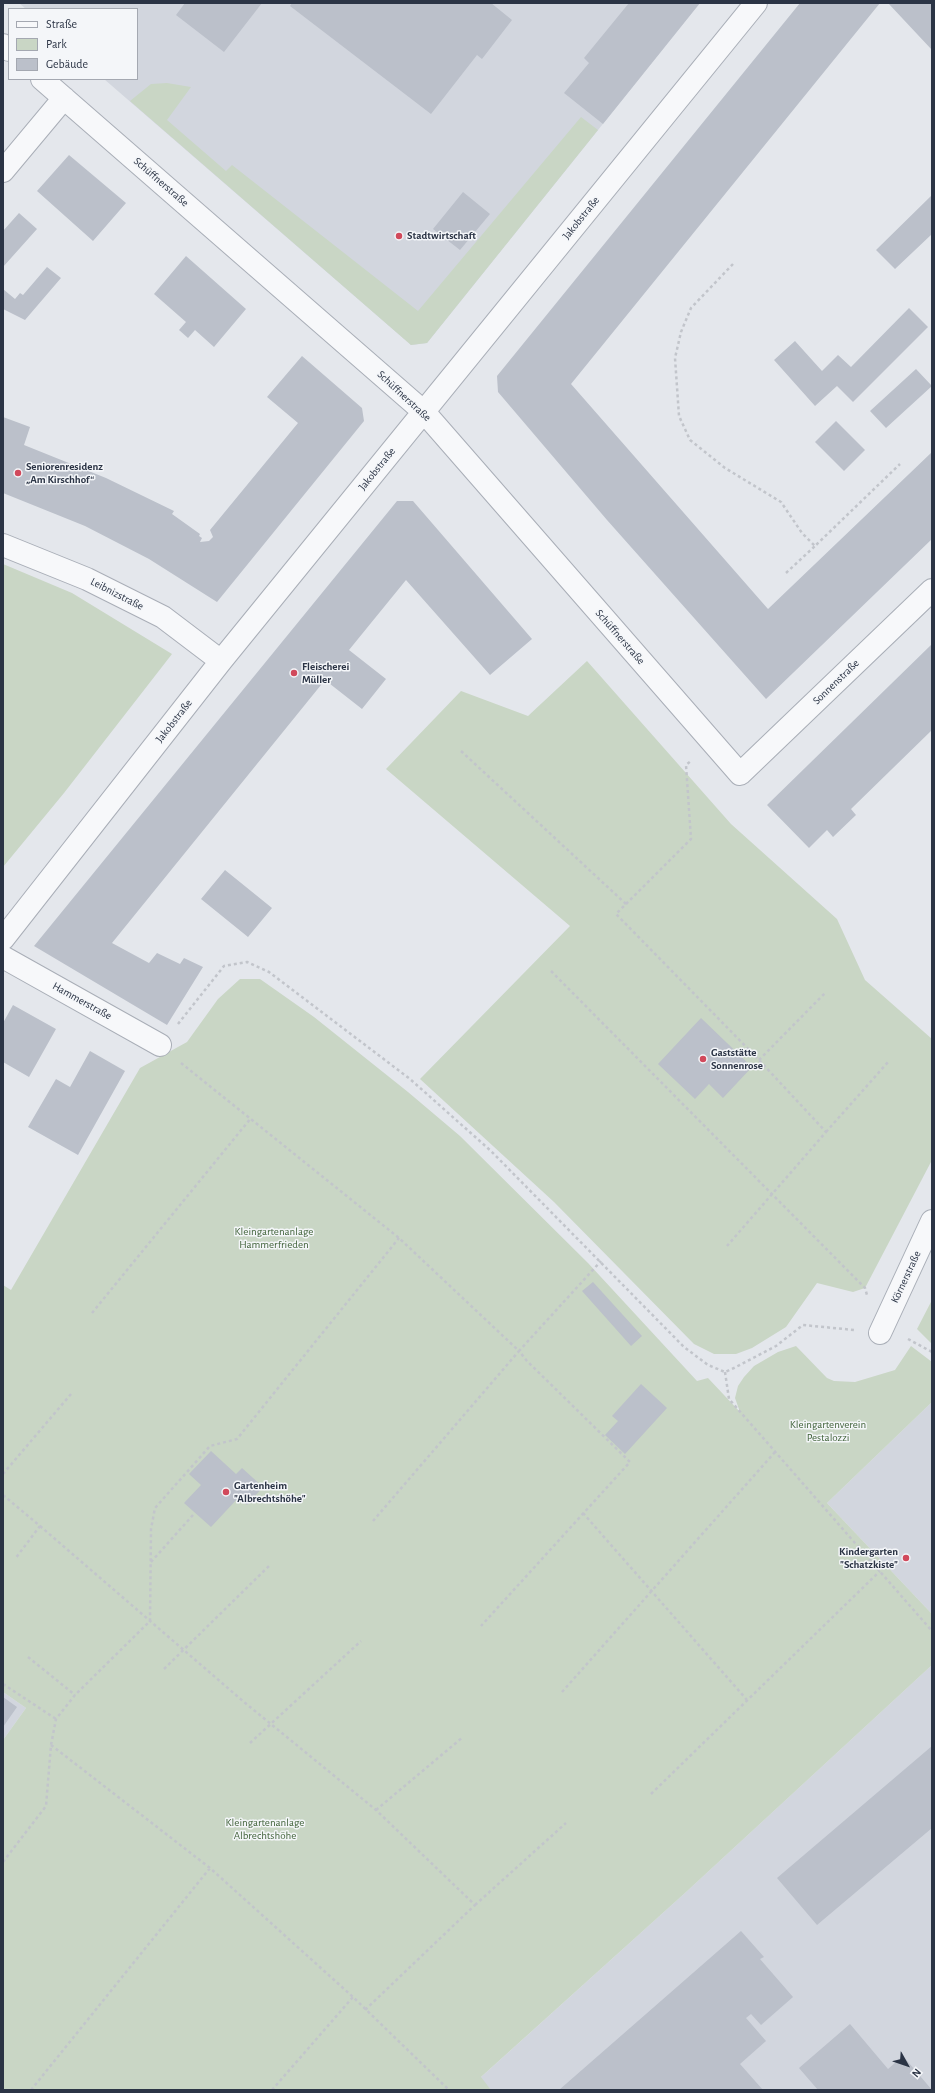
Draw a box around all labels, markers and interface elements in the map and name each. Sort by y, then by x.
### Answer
legend [8,8,138,80]
text: Straße [46,18,77,30]
text: Park [46,38,67,50]
text: Gebäude [46,58,88,70]
street label: Schüffnerstraße [131,154,191,210]
street label: Jakobstraße [560,194,602,242]
place label: Stadtwirtschaft [407,229,476,243]
marker: Stadtwirtschaft [394,231,404,241]
street label: Schüffnerstraße [374,368,434,424]
street label: Jakobstraße [356,445,398,493]
place label: Seniorenresidenz „Am Kirschhof“ [26,460,103,486]
marker: Seniorenresidenz „Am Kirschhof“ [13,468,23,478]
street label: Leibnizstraße [88,575,146,613]
street label: Schüffnerstraße [592,607,648,667]
street label: Sonnenstraße [810,657,862,707]
place label: Fleischerei Müller [302,660,349,686]
marker: Fleischerei Müller [289,668,299,678]
street label: Jakobstraße [153,697,195,745]
street label: Hammerstraße [50,979,114,1023]
place label: Gaststätte Sonnenrose [711,1046,763,1072]
marker: Gaststätte Sonnenrose [698,1054,708,1064]
park label: Kleingartenanlage Hammerfrieden [235,1225,313,1251]
street label: Körnerstraße [888,1249,924,1305]
park label: Kleingartenverein Pestalozzi [790,1418,866,1444]
place label: Gartenheim "Albrechtshöhe" [234,1479,306,1505]
marker: Gartenheim "Albrechtshöhe" [221,1487,231,1497]
place label: Kindergarten "Schatzkiste" [839,1545,898,1571]
marker: Kindergarten "Schatzkiste" [901,1553,911,1563]
park label: Kleingartenanlage Albrechtshöhe [226,1816,304,1842]
north arrow [887,2045,927,2085]
text: N [910,2067,923,2080]

